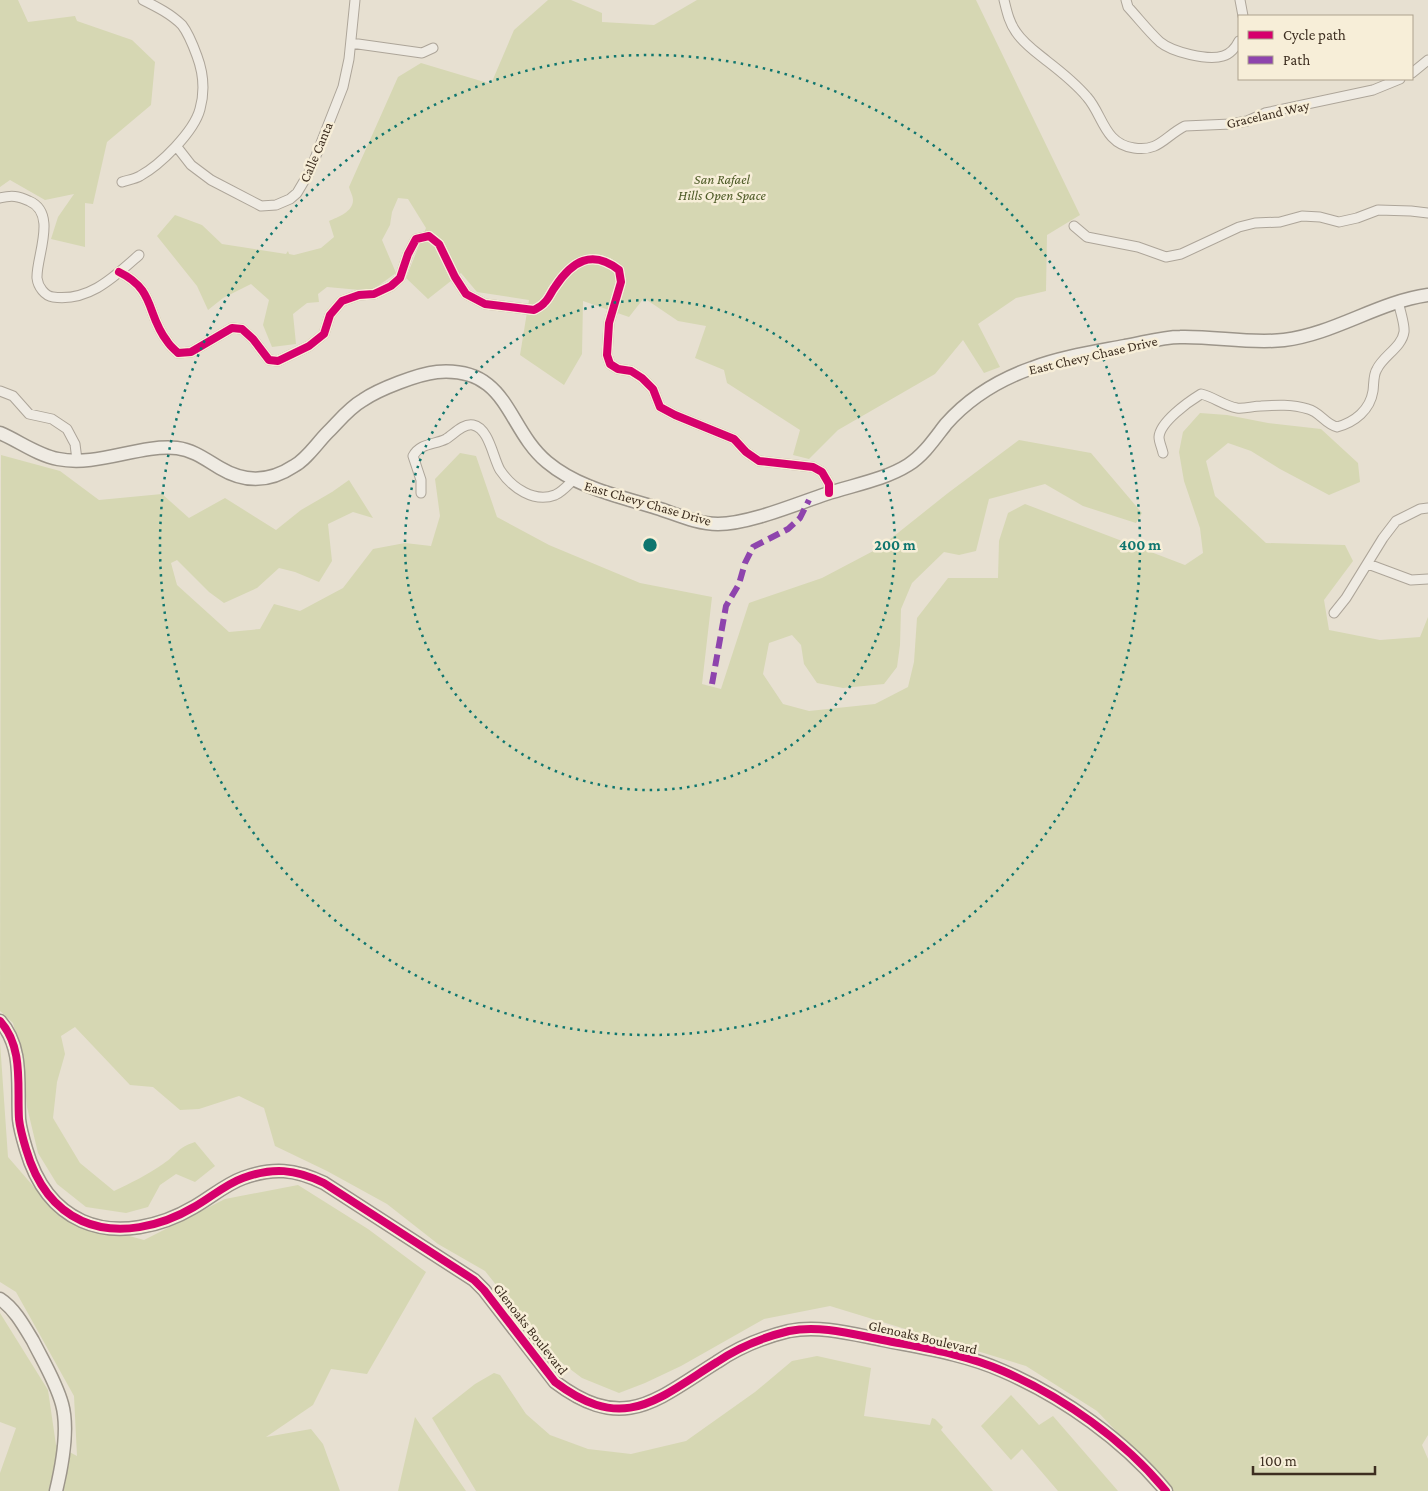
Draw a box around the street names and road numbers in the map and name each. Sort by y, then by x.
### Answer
street label: Graceland Way [1225,97,1312,131]
street label: Calle Canta [296,119,336,185]
street label: East Chevy Chase Drive [1027,332,1159,378]
street label: East Chevy Chase Drive [583,477,713,529]
street label: Glenoaks Boulevard [490,1280,572,1378]
street label: Glenoaks Boulevard [867,1317,980,1357]

